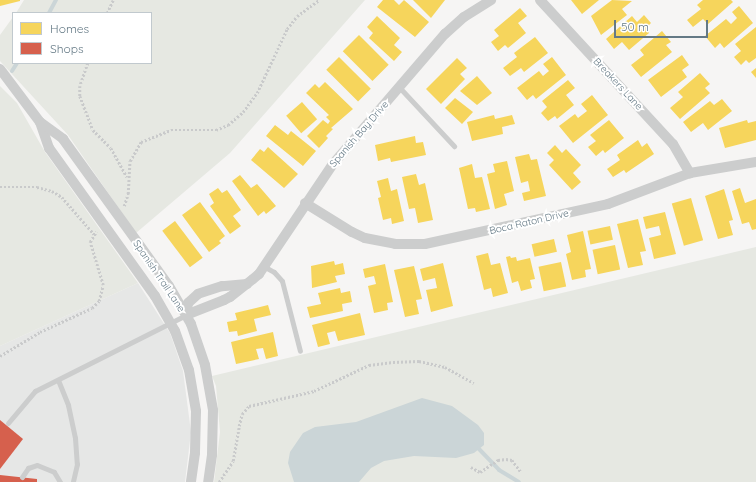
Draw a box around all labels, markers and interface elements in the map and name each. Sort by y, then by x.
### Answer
legend [12,12,152,64]
scale bar [616,12,710,38]
text: 50 m [621,19,649,34]
text: Homes [50,21,89,36]
text: Shops [50,41,84,56]
street label: Breakers Lane [591,55,645,113]
street label: Spanish Bay Drive [327,98,391,170]
street label: Boca Raton Drive [488,207,570,237]
street label: Spanish Trail Lane [131,238,187,314]

